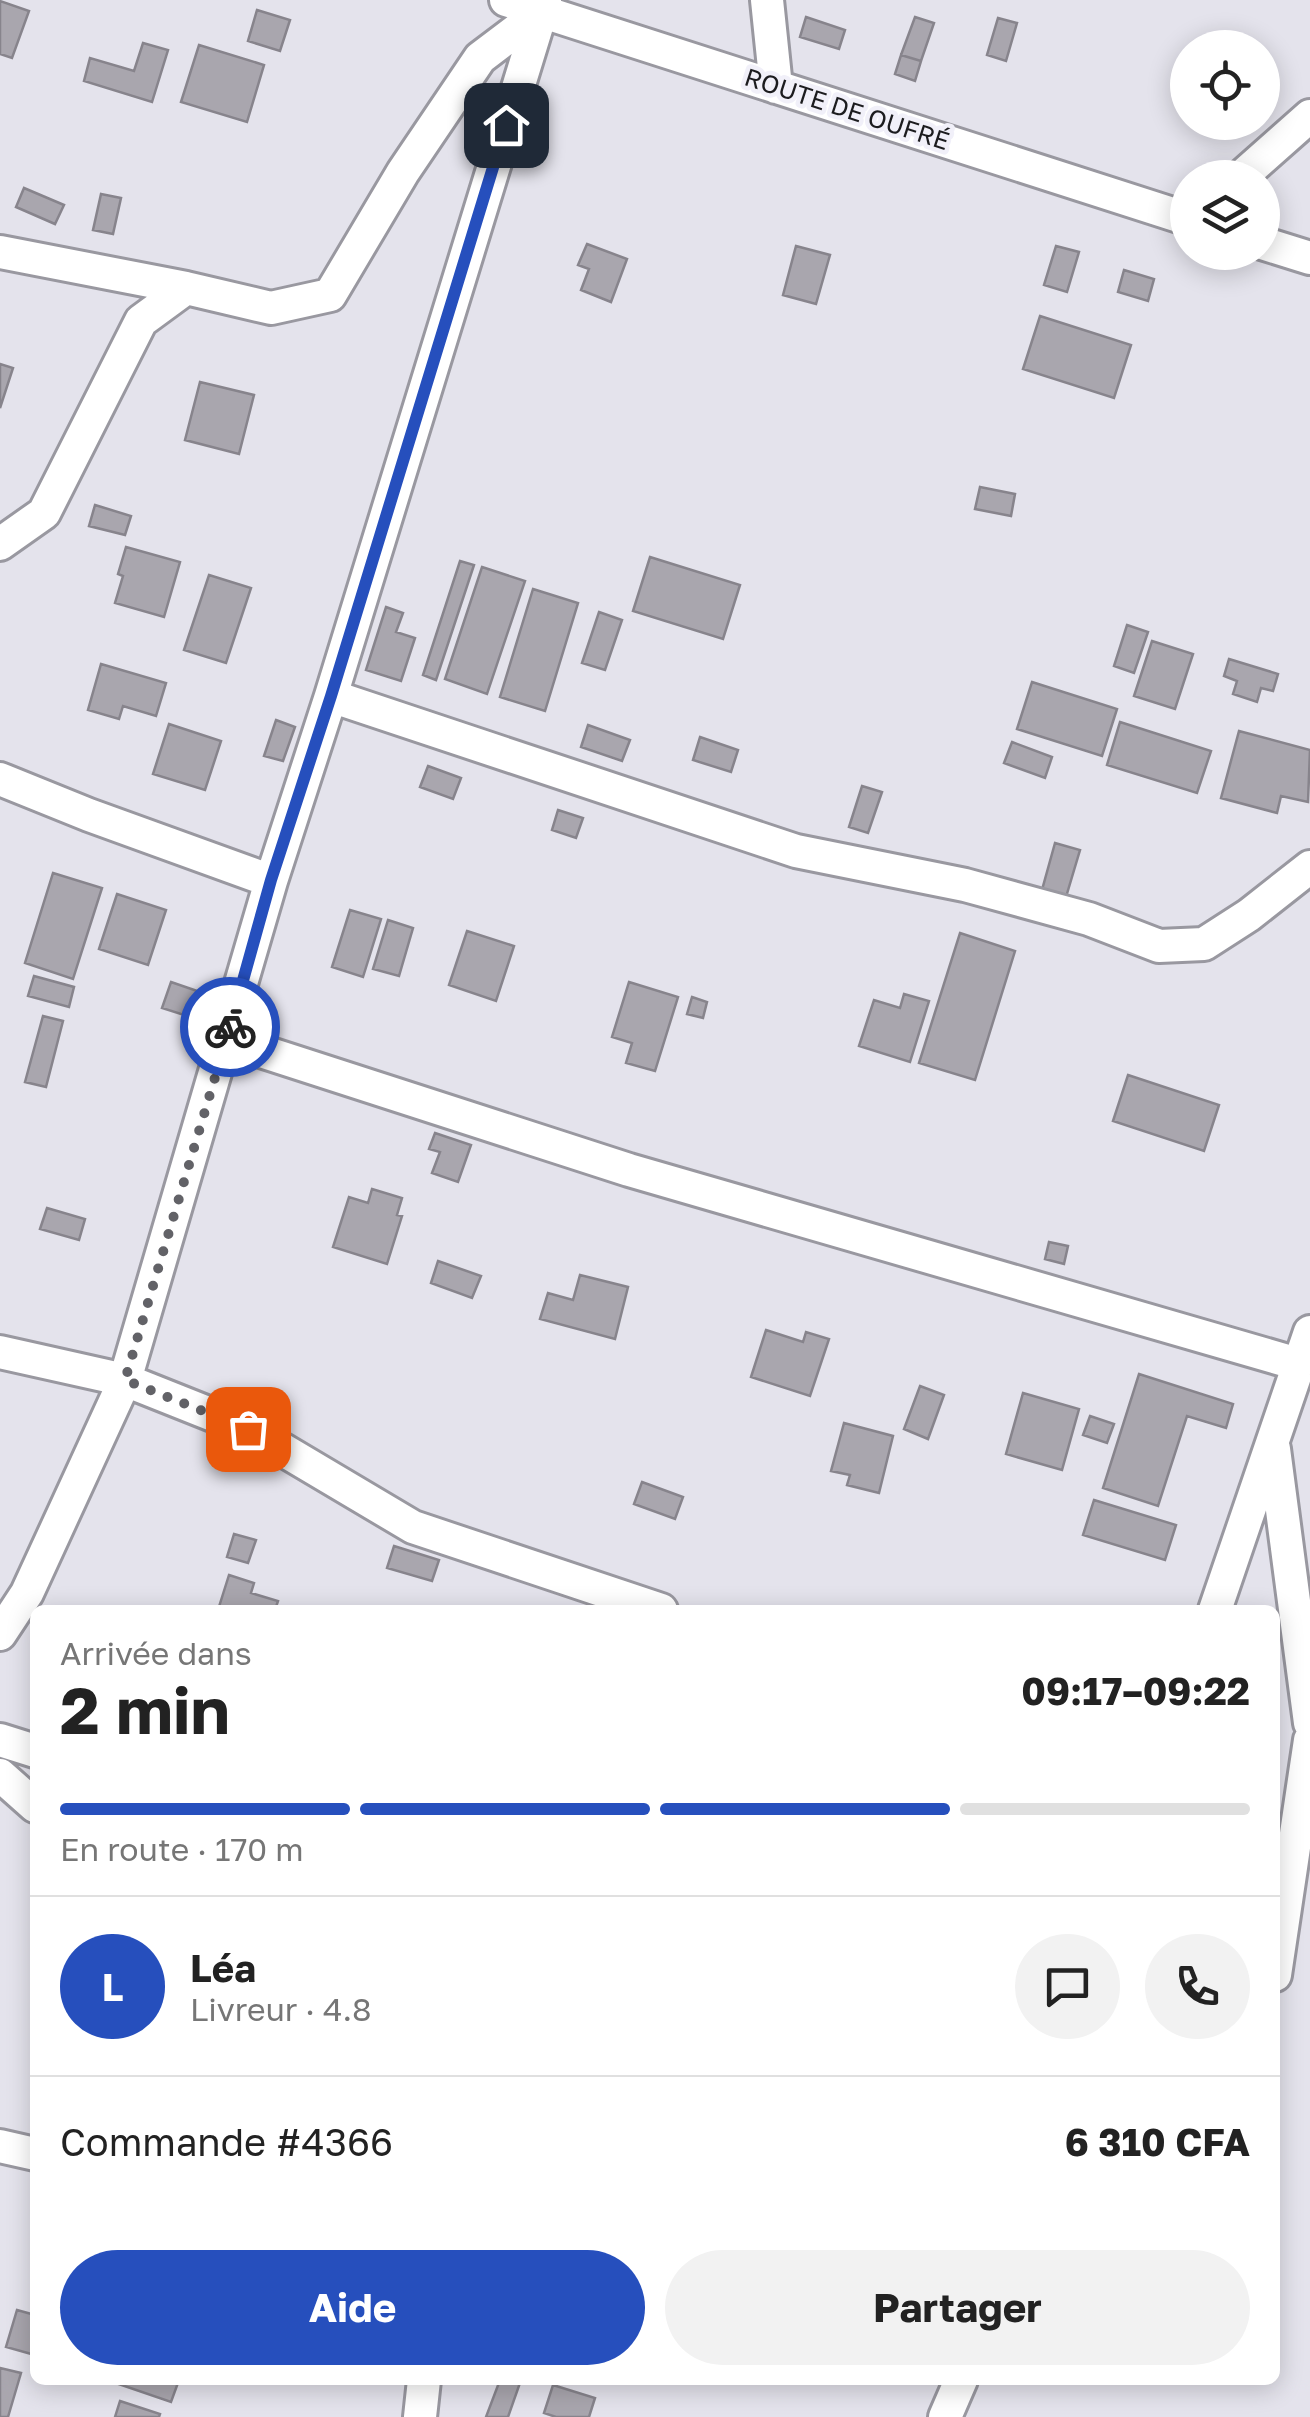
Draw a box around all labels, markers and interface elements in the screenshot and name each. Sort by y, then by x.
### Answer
map controls [1170,30,1280,270]
button: locate [1170,30,1280,140]
street label: ROUTE DE OUFRÉ [741,61,954,156]
pin [464,83,549,168]
icon: home [479,98,534,153]
button: layers [1170,160,1280,270]
courier [180,977,280,1077]
icon: bike [203,1000,258,1055]
pin [206,1387,291,1472]
icon: bag [221,1402,276,1457]
text: Arrivée dans [60,1634,252,1672]
text: 09:17–09:22 [1021,1668,1250,1713]
text: 2 min [60,1670,230,1748]
text: En route · 170 m [60,1830,304,1868]
button: chat [1015,1934,1120,2039]
button: phone [1145,1934,1250,2039]
text: Léa [190,1945,256,1990]
text: L [102,1964,123,2009]
text: Livreur · 4.8 [190,1990,372,2028]
text: Commande #4366 [60,2119,393,2164]
text: 6 310 CFA [1065,2119,1250,2164]
button: Aide [60,2250,645,2365]
button: Partager [665,2250,1250,2365]

